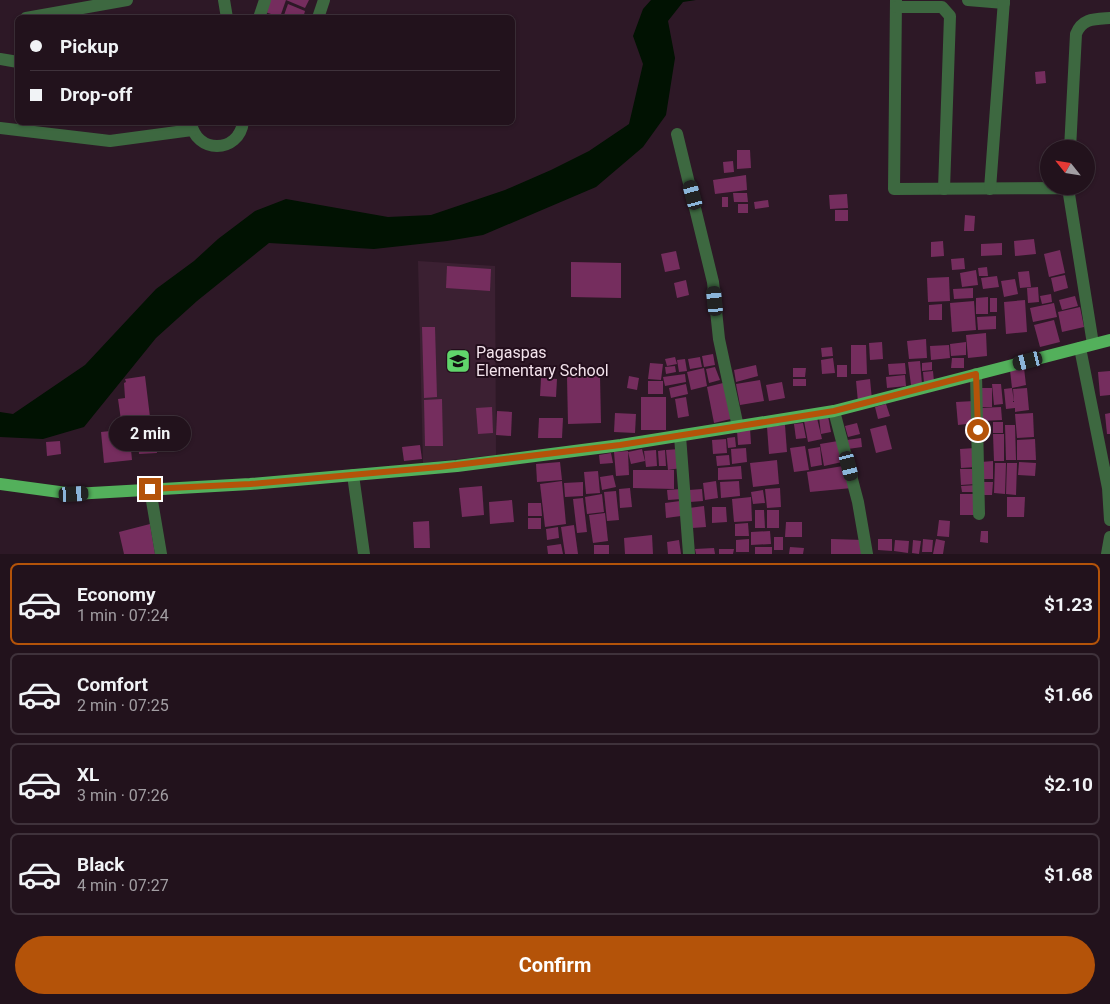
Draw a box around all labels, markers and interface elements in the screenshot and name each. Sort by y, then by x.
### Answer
text: Pickup [60,35,119,58]
text: Drop-off [60,83,132,106]
north arrow [1040,140,1095,195]
map controls [1040,140,1095,195]
car [681,179,704,211]
car [705,285,724,317]
place label: Pagaspas Elementary School [476,343,609,380]
school or university icon: Pagaspas Elementary School [445,348,471,374]
car [1011,350,1044,372]
callout: 2 min [109,416,191,452]
route start [967,419,989,441]
text: 2 min [130,424,170,443]
car [838,450,859,482]
route end [139,478,161,500]
car [58,486,89,502]
icon: car [17,582,62,627]
text: Economy [77,583,156,606]
text: $1.23 [1044,593,1093,616]
text: 1 min · 07:24 [77,606,169,625]
icon: car [17,672,62,717]
text: Comfort [77,673,148,696]
text: $1.66 [1044,683,1093,706]
text: 2 min · 07:25 [77,696,169,715]
icon: car [17,762,62,807]
text: XL [77,763,99,786]
text: $2.10 [1044,773,1093,796]
text: 3 min · 07:26 [77,786,169,805]
icon: car [17,852,62,897]
text: Black [77,853,124,876]
text: $1.68 [1044,863,1093,886]
text: 4 min · 07:27 [77,876,169,895]
button: Confirm [15,936,1095,994]

